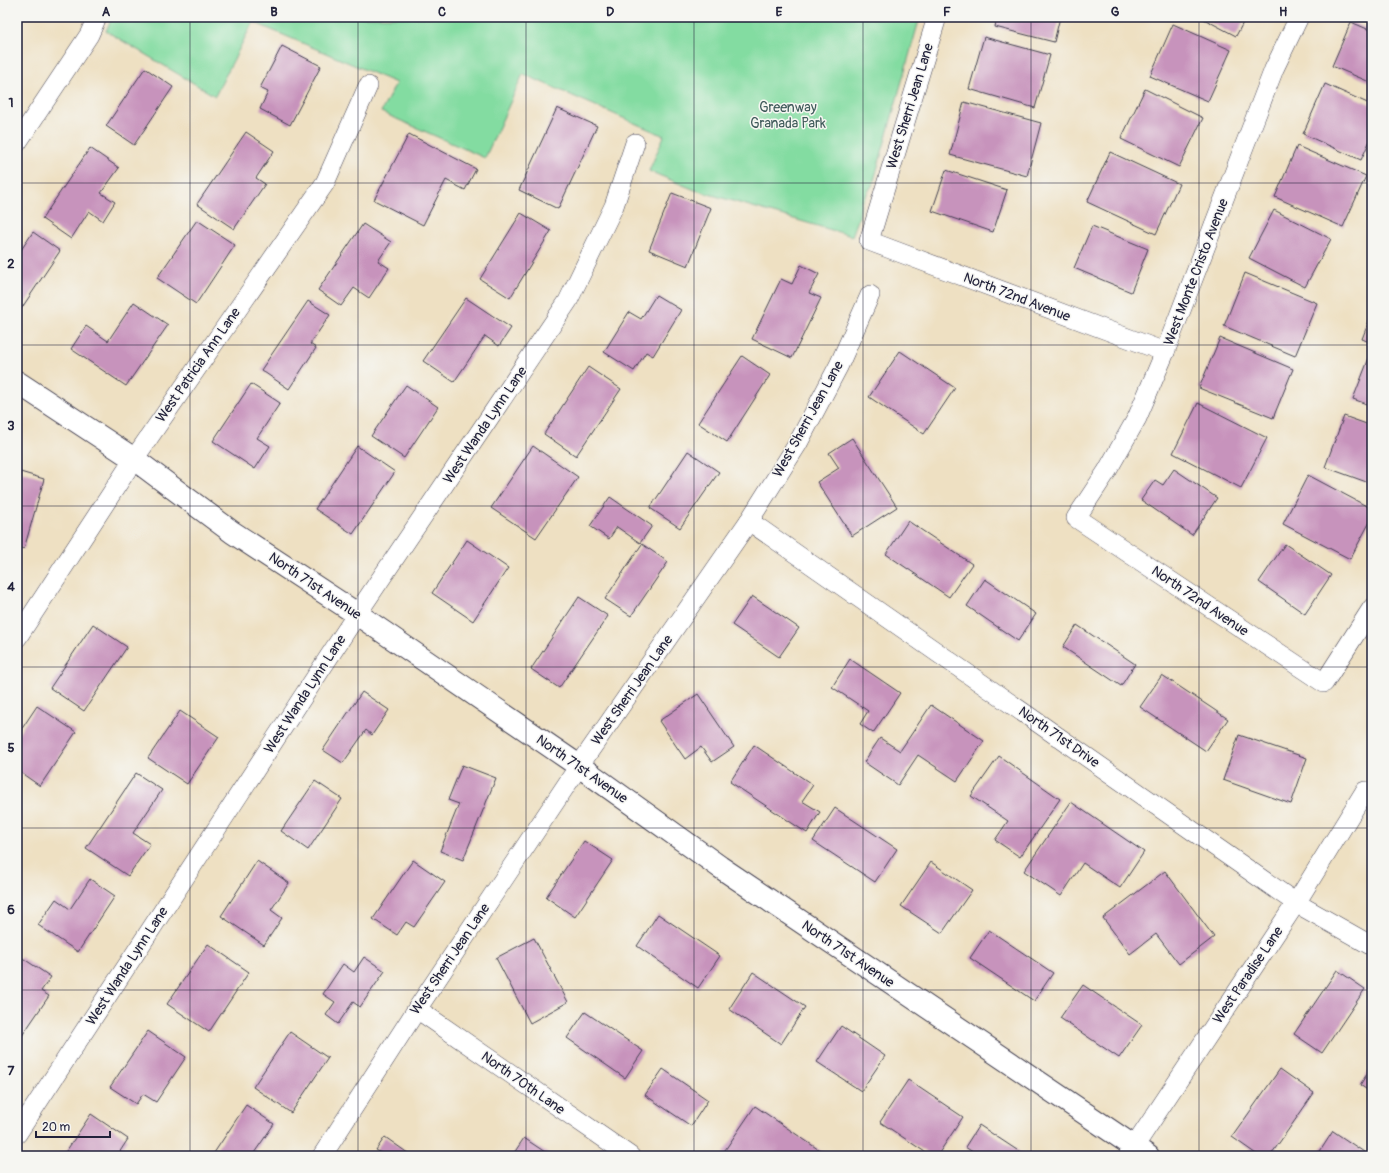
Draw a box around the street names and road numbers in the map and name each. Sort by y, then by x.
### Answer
street label: West Sherri Jean Lane [883,41,937,171]
street label: West Monte Cristo Avenue [1160,196,1232,348]
street label: North 72nd Avenue [961,269,1073,325]
street label: West Patricia Ann Lane [152,304,244,426]
street label: West Sherri Jean Lane [769,358,847,480]
street label: West Wanda Lynn Lane [439,363,531,487]
street label: North 71st Avenue [265,549,365,623]
street label: North 72nd Avenue [1148,562,1252,640]
street label: West Wanda Lynn Lane [260,632,350,756]
street label: West Sherri Jean Lane [588,632,676,748]
street label: North 71st Drive [1015,703,1103,771]
street label: North 71st Avenue [533,731,631,807]
street label: West Sherri Jean Lane [406,900,494,1018]
street label: West Wanda Lynn Lane [82,904,172,1028]
street label: North 71st Avenue [798,917,898,991]
street label: West Paradise Lane [1209,923,1287,1027]
street label: North 70th Lane [478,1048,568,1118]

